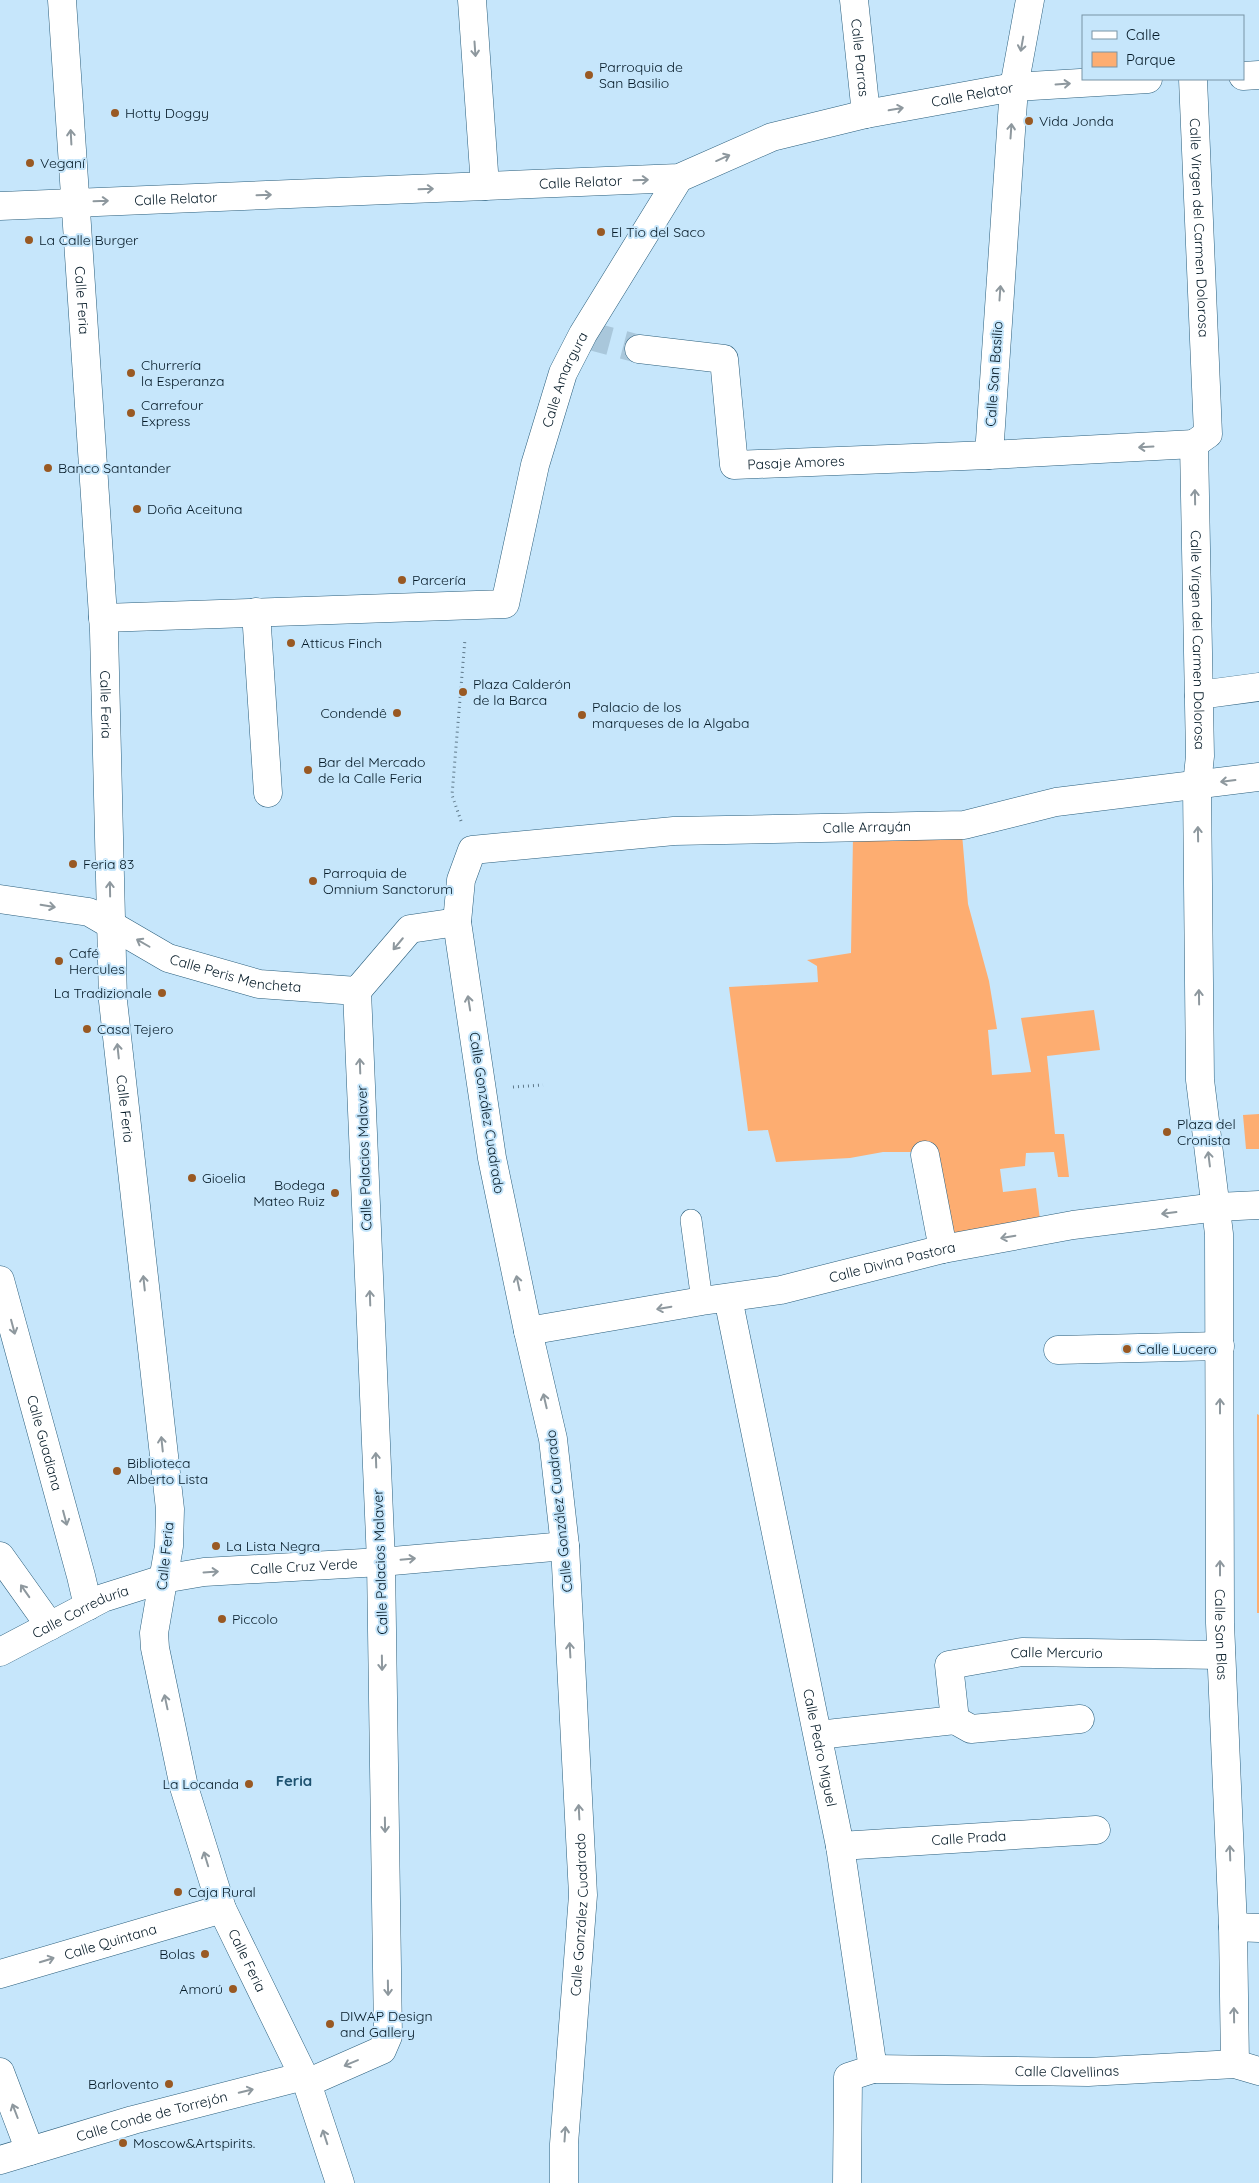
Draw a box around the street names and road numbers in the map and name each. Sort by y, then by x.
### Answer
street label: Calle Parras [847,18,873,97]
street label: Calle Relator [930,78,1015,111]
street label: Calle Virgen del Carmen Dolorosa [1186,118,1213,338]
street label: Calle Relator [539,171,623,193]
street label: Calle Relator [134,188,218,209]
street label: Calle Feria [71,266,93,335]
street label: Calle San Basilio [981,321,1007,427]
street label: Calle Amargura [538,329,592,430]
street label: Pasaje Amores [747,452,845,473]
street label: Calle Virgen del Carmen Dolorosa [1187,530,1209,750]
street label: Calle Feria [96,670,116,739]
street label: Calle Arrayán [823,817,911,837]
street label: Calle Peris Mencheta [168,950,302,996]
street label: Calle González Cuadrado [465,1031,509,1195]
street label: Calle Feria [112,1074,138,1144]
street label: Calle Palacios Malaver [352,1084,376,1231]
street label: Calle Divina Pastora [827,1238,957,1287]
street label: Calle Guadiana [23,1393,66,1493]
street label: Calle González Cuadrado [542,1429,576,1593]
street label: Calle Palacios Malaver [368,1488,392,1635]
street label: Calle Feria [152,1521,178,1591]
street label: Calle Cruz Verde [250,1554,358,1578]
street label: Calle Correduría [29,1581,131,1643]
street label: Calle San Blas [1211,1589,1231,1681]
street label: Calle Mercurio [1009,1643,1103,1663]
street label: Calle Pedro Miguel [799,1687,841,1808]
street label: Calle Prada [931,1827,1007,1849]
street label: Calle González Cuadrado [566,1833,592,1997]
street label: Calle Quintana [62,1920,159,1964]
street label: Calle Feria [224,1926,270,1995]
street label: Calle Clavellinas [1015,2061,1120,2081]
street label: Calle Conde de Torrejón [74,2087,229,2146]

